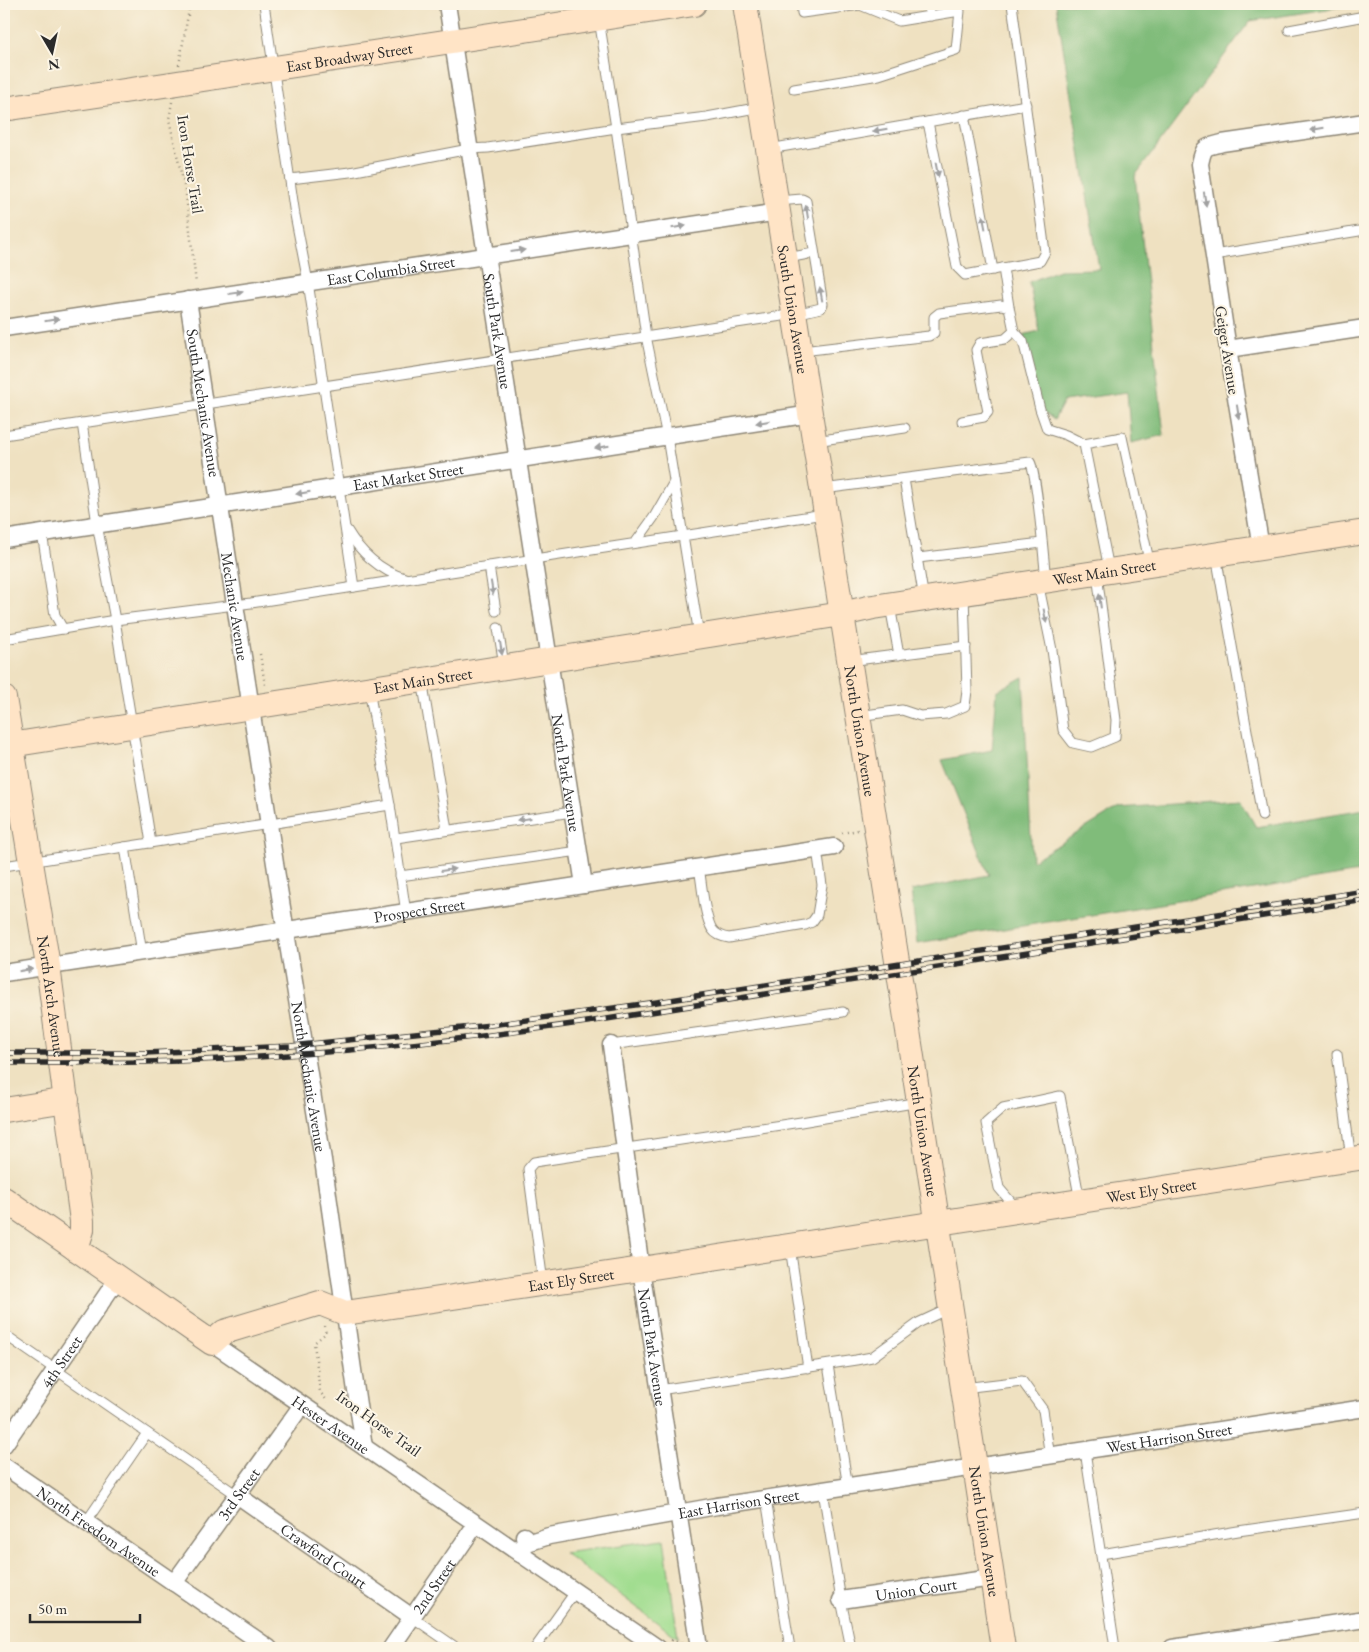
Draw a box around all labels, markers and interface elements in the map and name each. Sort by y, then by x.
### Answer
north arrow [28,28,78,78]
street label: East Broadway Street [285,37,414,77]
text: N [46,55,61,75]
street label: Iron Horse Trail [172,113,209,215]
one-way arrow [1309,125,1325,133]
one-way arrow [871,127,887,135]
one-way arrow [933,162,941,177]
one-way arrow [1202,191,1210,207]
one-way arrow [803,204,811,220]
one-way arrow [980,215,988,230]
one-way arrow [671,223,687,231]
street label: South Union Avenue [772,243,814,375]
one-way arrow [510,246,526,254]
street label: East Columbia Street [325,251,456,291]
street label: South Park Avenue [478,272,517,390]
one-way arrow [817,286,825,302]
one-way arrow [229,289,245,297]
street label: Geiger Avenue [1210,304,1245,396]
one-way arrow [44,316,60,324]
street label: South Mechanic Avenue [182,327,225,478]
one-way arrow [1235,404,1243,420]
one-way arrow [755,418,771,426]
one-way arrow [594,443,610,451]
street label: East Market Street [352,458,465,496]
one-way arrow [295,489,311,497]
street label: Mechanic Avenue [216,551,254,662]
street label: West Main Street [1051,554,1157,590]
one-way arrow [489,581,497,597]
one-way arrow [1096,593,1104,609]
one-way arrow [1041,608,1049,623]
one-way arrow [498,640,506,656]
street label: East Main Street [372,662,474,699]
street label: North Union Avenue [839,664,881,798]
street label: North Park Avenue [547,712,586,833]
one-way arrow [516,815,532,823]
one-way arrow [441,865,457,873]
street label: Prospect Street [372,893,466,928]
street label: North Arch Avenue [32,934,70,1058]
one-way arrow [18,965,34,973]
street label: North Mechanic Avenue [286,1000,331,1153]
street label: North Union Avenue [902,1064,943,1198]
street label: West Ely Street [1105,1173,1198,1208]
street label: East Ely Street [527,1263,616,1297]
street label: North Park Avenue [633,1287,672,1408]
street label: 4th Street [36,1331,87,1392]
street label: Iron Horse Trail [332,1386,425,1461]
street label: Hester Avenue [287,1391,374,1459]
street label: West Harrison Street [1105,1418,1234,1458]
street label: 3rd Street [213,1464,265,1524]
street label: North Union Avenue [964,1464,1005,1598]
street label: North Freedom Avenue [32,1482,165,1581]
street label: East Harrison Street [676,1484,800,1524]
street label: Crawford Court [276,1518,371,1594]
street label: 2nd Street [407,1555,460,1618]
street label: Union Court [874,1573,958,1606]
scale bar [30,1592,140,1624]
text: 50 m [38,1599,67,1618]

